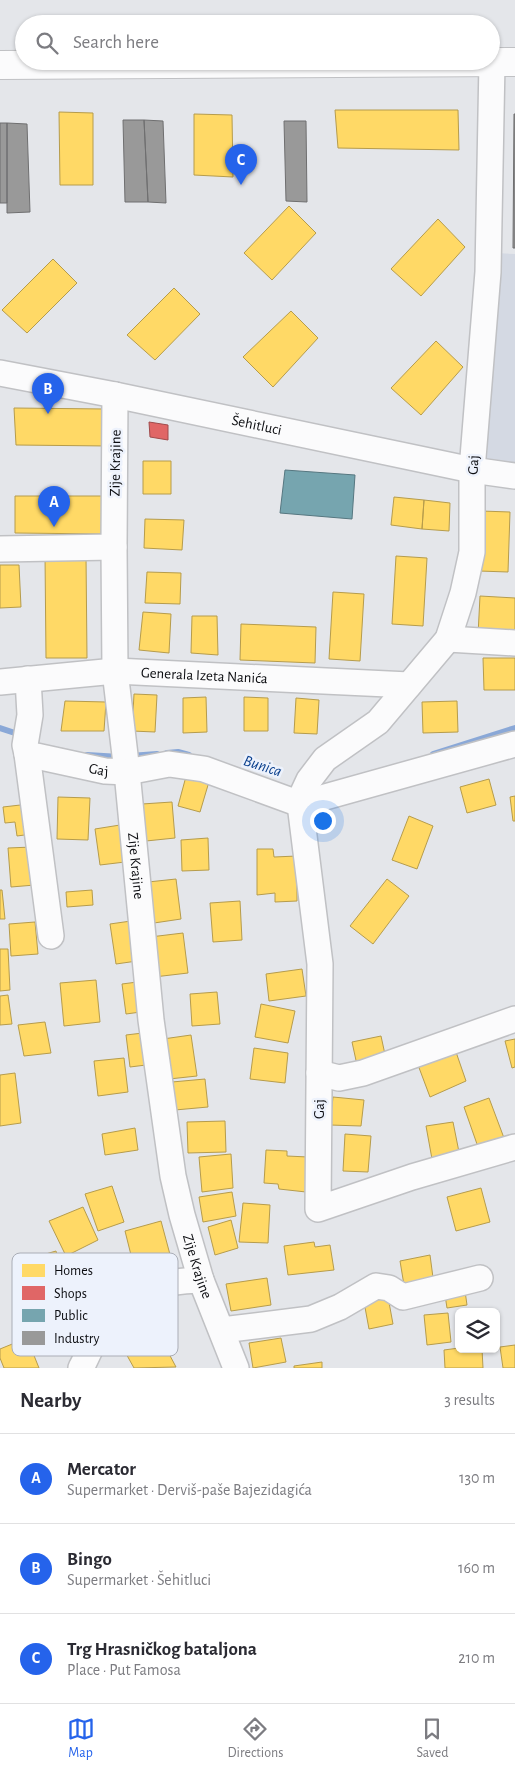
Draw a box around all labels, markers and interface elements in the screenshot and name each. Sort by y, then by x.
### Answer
search box [15,15,500,70]
icon: search [33,29,61,57]
text: Search here [73,33,159,52]
pin: C [225,144,257,185]
pin: B [32,373,64,414]
street label: Šehitluci [230,412,283,438]
street label: Zije Krajine [107,429,124,497]
street label: Gaj [465,455,482,475]
pin: A [38,486,70,527]
street label: Generala Izeta Nanića [141,665,268,686]
water label: Bunica [242,752,284,780]
street label: Gaj [87,761,109,779]
your location [310,808,336,834]
street label: Zije Krajine [125,832,146,900]
street label: Gaj [312,1099,327,1119]
street label: Zije Krajine [180,1232,215,1301]
legend [12,1253,178,1356]
text: Homes [54,1264,93,1278]
text: Shops [54,1287,87,1301]
map controls [455,1308,500,1353]
button: layers [455,1308,500,1353]
text: Public [54,1309,88,1323]
text: Industry [54,1332,100,1346]
text: Nearby [20,1390,81,1411]
text: 3 results [444,1392,495,1408]
text: Mercator [67,1460,136,1479]
text: A [31,1470,41,1486]
text: 130 m [459,1470,495,1486]
text: Supermarket · Derviš-paše Bajezidagića [67,1482,312,1498]
text: Bingo [67,1550,112,1569]
text: B [31,1560,41,1576]
text: 160 m [458,1560,495,1576]
text: Supermarket · Šehitluci [67,1572,211,1588]
text: Trg Hrasničkog bataljona [67,1640,257,1659]
text: C [32,1650,40,1666]
text: 210 m [458,1650,495,1666]
text: Place · Put Famosa [67,1662,181,1678]
tab: Map [67,1715,95,1762]
tab: Directions [228,1715,283,1762]
tab: Saved [416,1715,448,1762]

